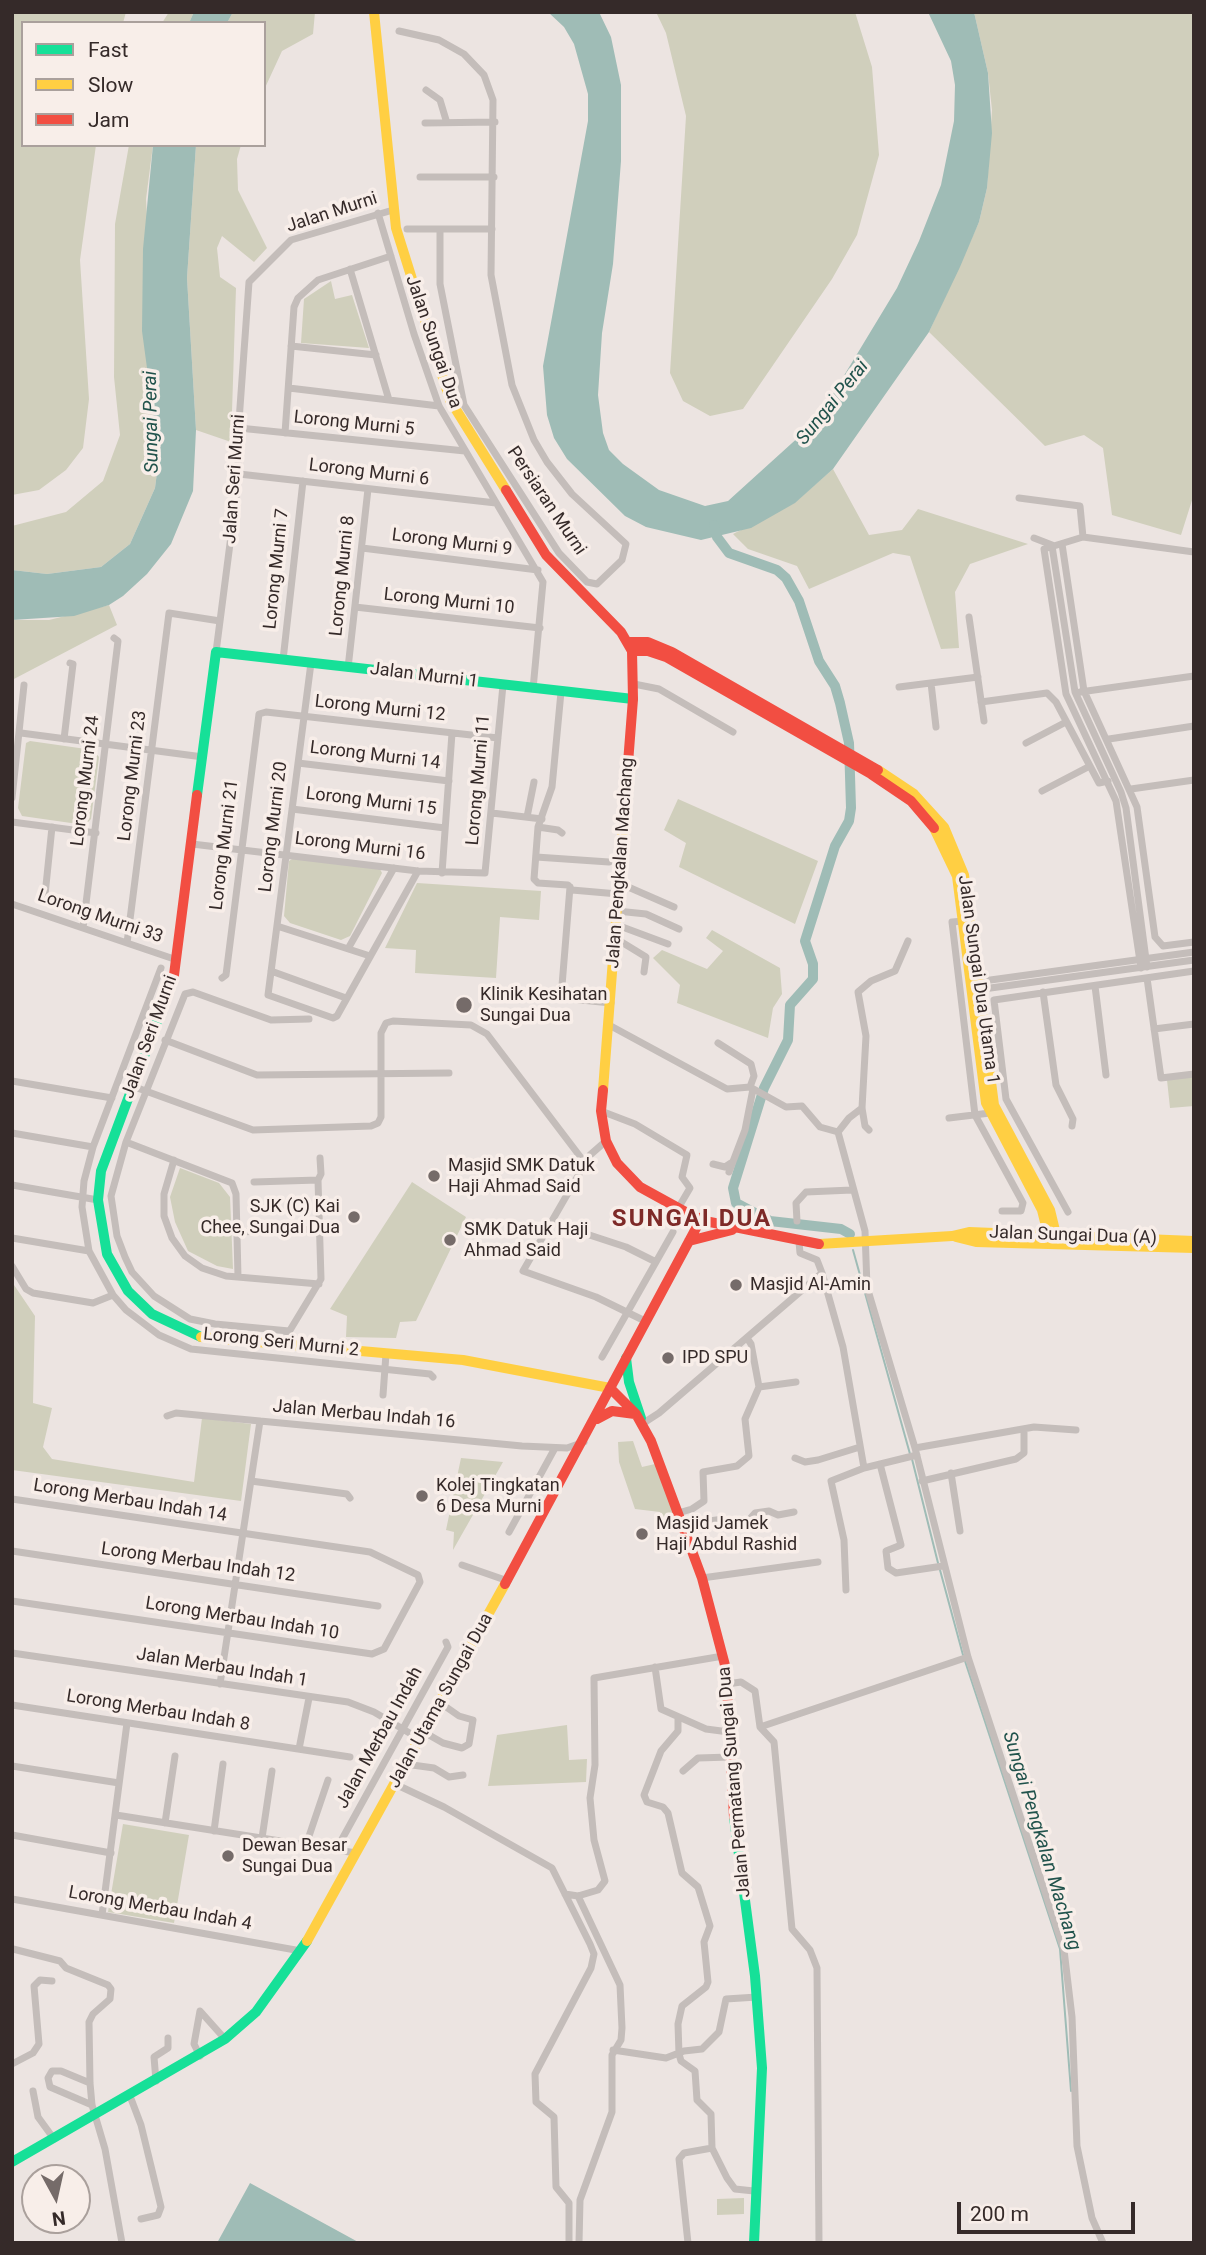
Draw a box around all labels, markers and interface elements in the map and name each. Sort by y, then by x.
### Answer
legend [21,21,266,147]
text: Fast [88,38,128,62]
text: Slow [88,73,133,97]
text: Jam [88,108,129,132]
street label: Jalan Murni [284,188,380,238]
street label: Jalan Sungai Dua [400,273,466,411]
water label: Sungai Perai [792,356,874,450]
water label: Sungai Perai [140,371,164,473]
street label: Lorong Murni 5 [293,407,415,441]
street label: Jalan Seri Murni [220,414,250,544]
street label: Persiaran Murni [502,443,590,559]
street label: Lorong Murni 6 [307,455,431,491]
street label: Lorong Murni 7 [260,508,294,630]
street label: Lorong Murni 8 [326,515,360,637]
street label: Lorong Murni 9 [390,525,514,561]
street label: Lorong Murni 10 [383,584,515,620]
street label: Jalan Murni 1 [369,659,479,693]
street label: Lorong Murni 12 [314,691,446,727]
street label: Lorong Murni 23 [114,709,152,843]
street label: Lorong Murni 24 [67,714,105,848]
street label: Lorong Murni 11 [463,714,495,846]
street label: Lorong Murni 14 [308,737,442,775]
street label: Jalan Pengkalan Machang [603,757,639,969]
street label: Lorong Murni 20 [255,760,293,894]
street label: Lorong Murni 21 [206,778,244,912]
street label: Lorong Murni 15 [304,783,438,821]
street label: Lorong Murni 16 [293,828,427,866]
street label: Jalan Sungai Dua Utama 1 [953,874,1003,1086]
street label: Lorong Murni 33 [34,885,166,949]
street label: Jalan Seri Murni [118,972,182,1102]
place label: Klinik Kesihatan Sungai Dua [480,984,608,1026]
marker: Klinik Kesihatan Sungai Dua [454,995,474,1015]
place label: Masjid SMK Datuk Haji Ahmad Said [448,1155,595,1198]
marker: Masjid SMK Datuk Haji Ahmad Said [426,1168,442,1184]
place label: SJK (C) Kai Chee, Sungai Dua [200,1196,340,1238]
district label: SUNGAI DUA [613,1206,771,1234]
marker: SJK (C) Kai Chee, Sungai Dua [346,1209,362,1225]
place label: SMK Datuk Haji Ahmad Said [464,1219,588,1262]
street label: Jalan Sungai Dua (A) [989,1222,1157,1250]
marker: SMK Datuk Haji Ahmad Said [442,1232,458,1248]
place label: Masjid Al-Amin [750,1274,871,1296]
marker: Masjid Al-Amin [728,1277,744,1293]
street label: Lorong Seri Murni 2 [202,1324,360,1362]
place label: IPD SPU [682,1347,748,1369]
marker: IPD SPU [660,1350,676,1366]
street label: Jalan Merbau Indah 16 [272,1396,456,1434]
street label: Lorong Merbau Indah 14 [32,1475,228,1527]
place label: Kolej Tingkatan 6 Desa Murni [436,1475,560,1518]
marker: Kolej Tingkatan 6 Desa Murni [414,1488,430,1504]
place label: Masjid Jamek Haji Abdul Rashid [656,1513,797,1556]
marker: Masjid Jamek Haji Abdul Rashid [634,1526,650,1542]
street label: Lorong Merbau Indah 12 [100,1539,296,1587]
street label: Lorong Merbau Indah 10 [144,1593,340,1645]
street label: Jalan Utama Sungai Dua [384,1610,498,1792]
street label: Jalan Merbau Indah 1 [135,1644,309,1692]
street label: Jalan Merbau Indah [332,1663,428,1813]
street label: Jalan Permatang Sungai Dua [714,1666,756,1898]
street label: Lorong Merbau Indah 8 [65,1686,251,1736]
water label: Sungai Pengkalan Machang [997,1729,1085,1953]
place label: Dewan Besar Sungai Dua [242,1835,347,1878]
marker: Dewan Besar Sungai Dua [220,1848,236,1864]
street label: Lorong Merbau Indah 4 [67,1882,253,1936]
north arrow [21,2164,91,2234]
scale bar [961,2188,1140,2232]
text: 200 m [970,2202,1029,2226]
text: N [50,2206,67,2231]

